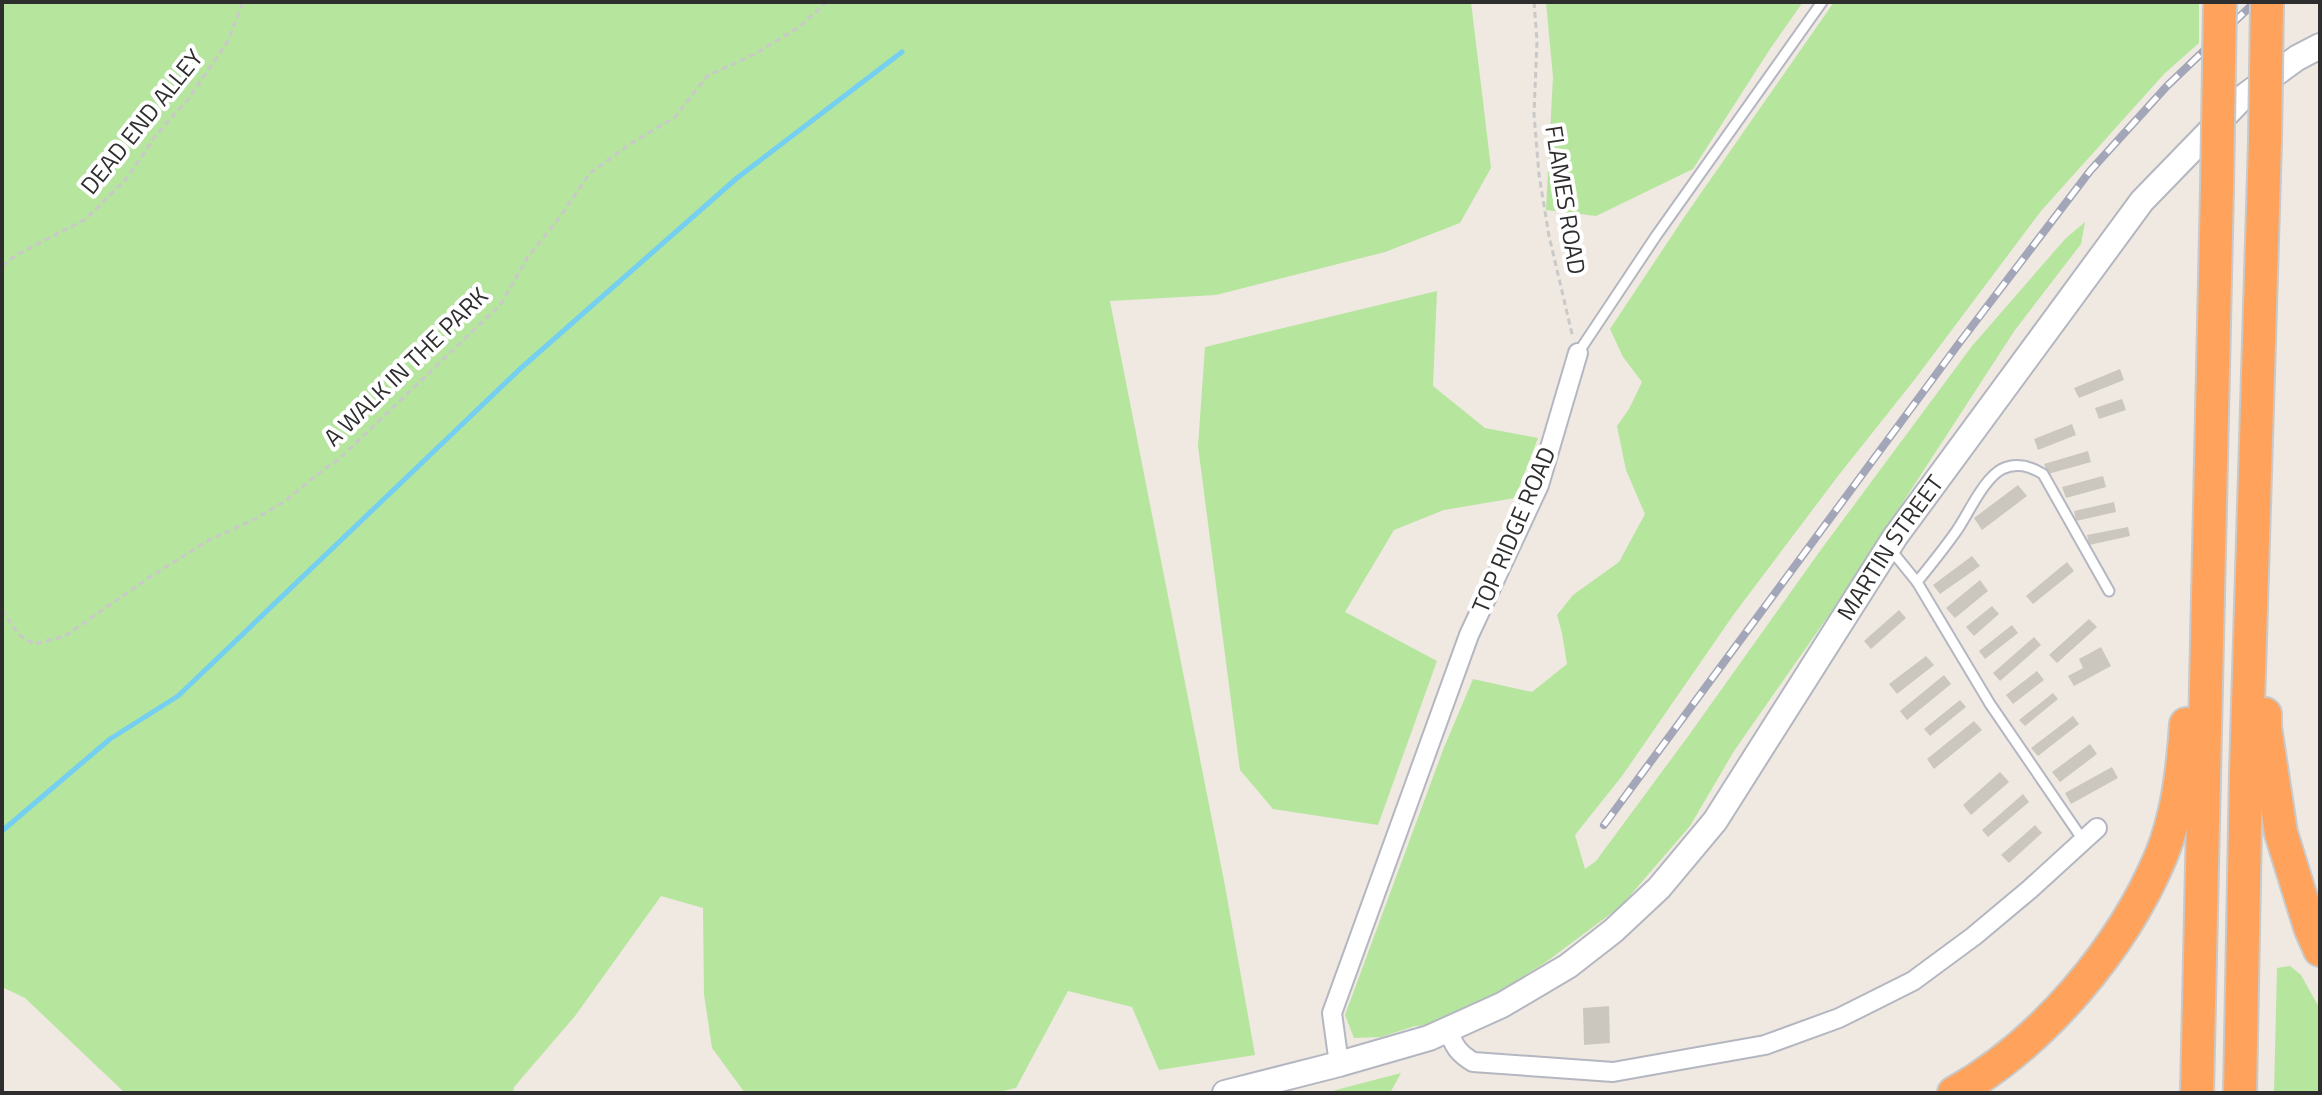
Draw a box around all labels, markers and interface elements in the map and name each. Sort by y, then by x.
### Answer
street label: DEAD END ALLEY [71,41,211,202]
street label: FLAMES ROAD [1536,123,1596,277]
street label: A WALK IN THE PARK [315,278,496,454]
street label: TOP RIDGE ROAD [1462,441,1564,618]
street label: MARTIN STREET [1828,467,1952,627]

